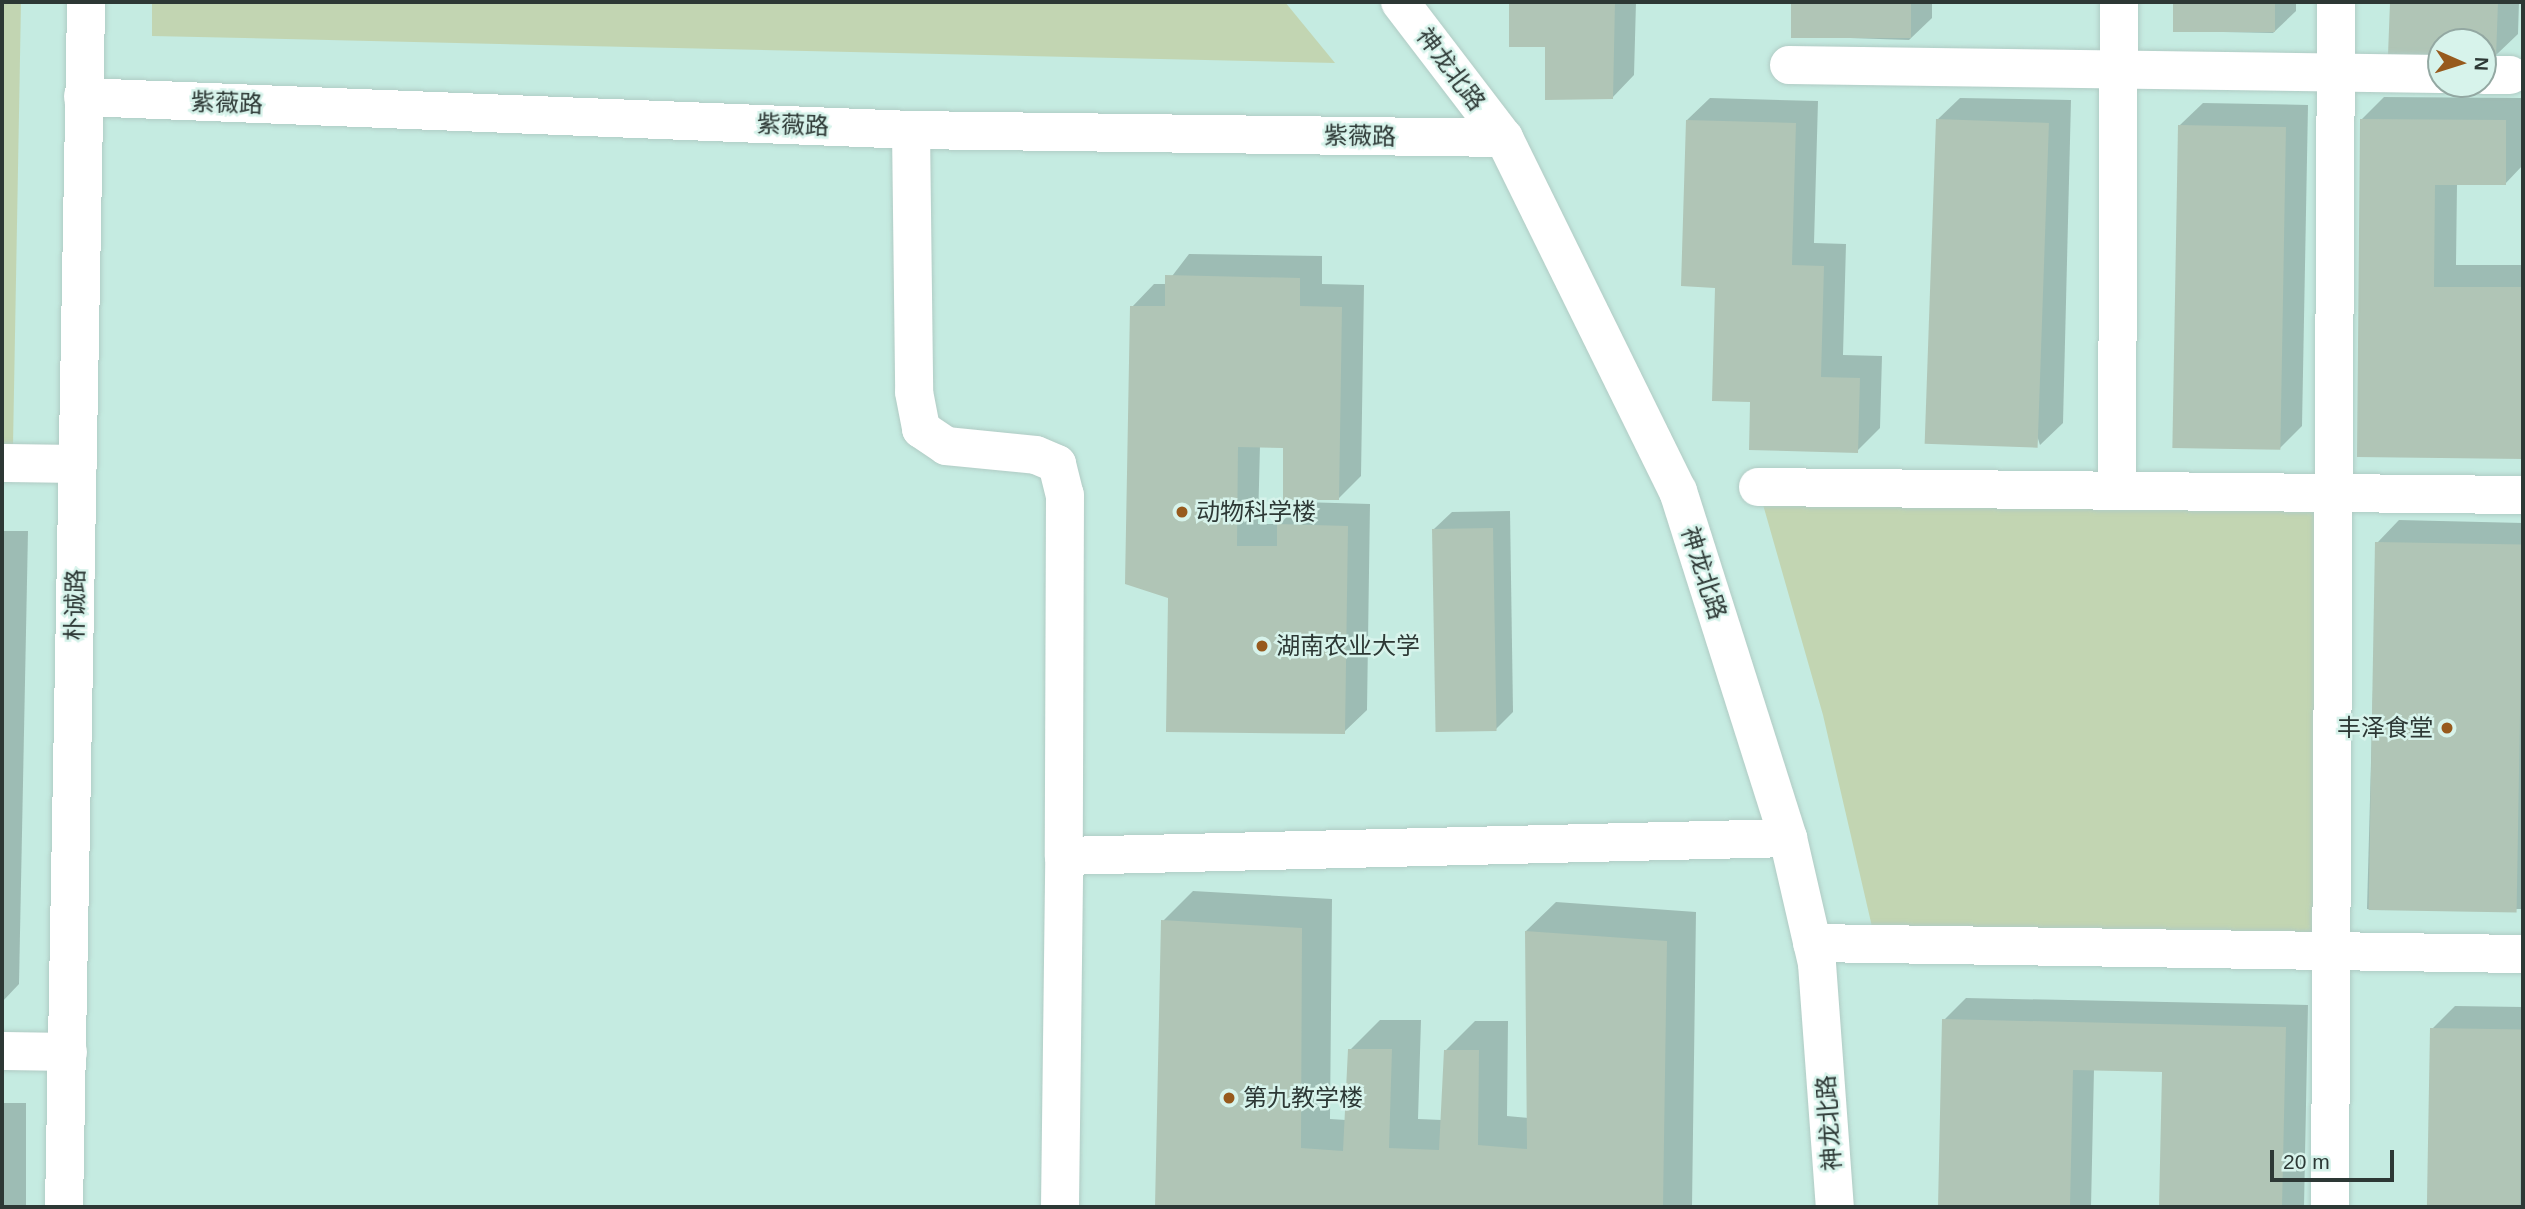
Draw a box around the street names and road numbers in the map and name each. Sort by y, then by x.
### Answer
street label: 神龙北路 [1411,22,1491,116]
street label: 紫薇路 [191,87,263,119]
street label: 紫薇路 [757,109,829,141]
street label: 紫薇路 [1324,121,1396,151]
street label: 神龙北路 [1675,523,1733,623]
street label: 朴诚路 [60,569,90,641]
street label: 神龙北路 [1811,1074,1847,1172]

